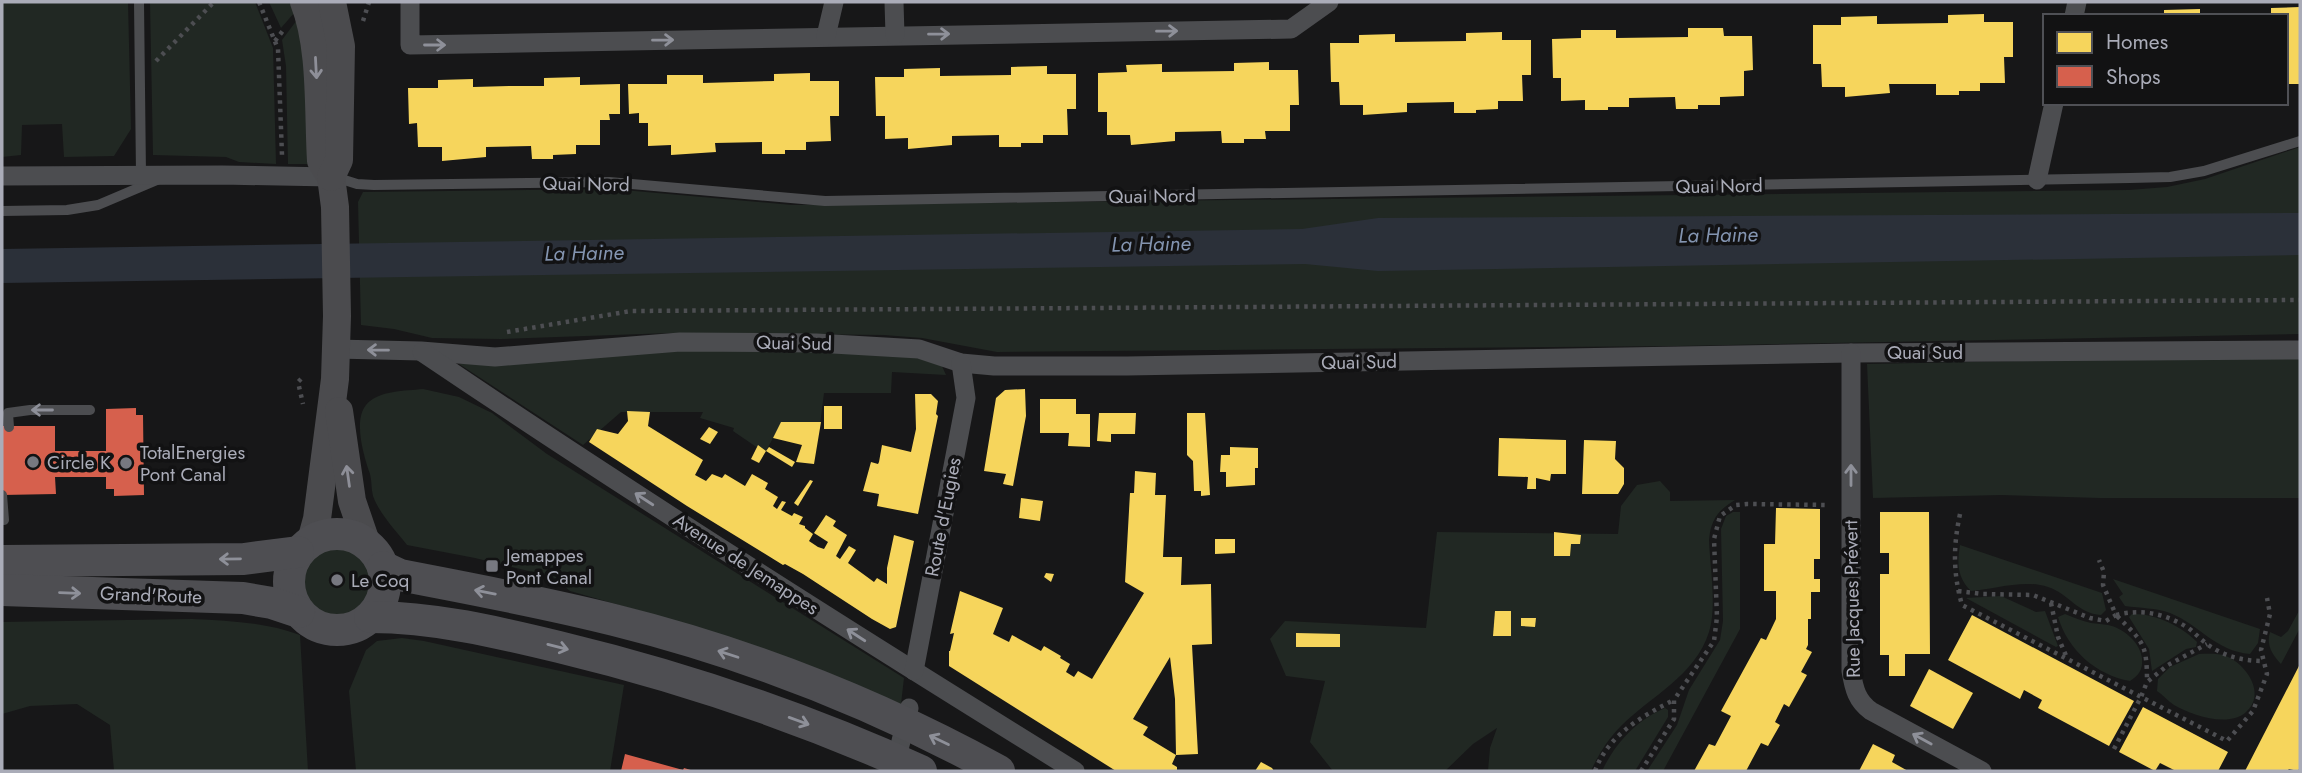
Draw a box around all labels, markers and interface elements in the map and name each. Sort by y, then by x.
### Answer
legend [2043,14,2288,105]
one-way arrow [1155,24,1178,37]
one-way arrow [927,27,950,41]
text: Homes [2106,27,2168,57]
one-way arrow [651,33,674,47]
one-way arrow [423,38,446,52]
one-way arrow [310,56,323,79]
text: Shops [2106,62,2160,92]
street label: Quai Nord [542,170,630,198]
street label: Quai Nord [1675,172,1763,200]
street label: Quai Nord [1108,182,1196,210]
water label: La Haine [1678,219,1759,251]
water label: La Haine [1111,228,1192,260]
water label: La Haine [544,237,625,269]
street label: Quai Sud [756,329,832,357]
street label: Quai Sud [1887,339,1963,366]
one-way arrow [367,343,390,357]
street label: Quai Sud [1321,348,1397,376]
one-way arrow [31,403,54,417]
place label: TotalEnergies Pont Canal [140,439,245,488]
place label: Circle K [47,449,111,476]
marker: Circle K [25,454,41,470]
marker: TotalEnergies Pont Canal [118,455,134,471]
street label: Route d'Eugies [918,455,968,579]
one-way arrow [1844,464,1858,487]
one-way arrow [342,465,355,488]
one-way arrow [635,492,654,506]
street label: Avenue de Jemappes [668,507,824,621]
street label: Rue Jacques Prévert [1837,519,1867,678]
place label: Jemappes Pont Canal [503,542,592,591]
one-way arrow [219,552,242,566]
marker: Jemappes Pont Canal [484,558,500,574]
place label: Le Coq [351,567,409,594]
marker: Le Coq [329,572,345,588]
street label: Grand'Route [100,580,203,610]
one-way arrow [474,584,496,598]
one-way arrow [58,586,81,599]
one-way arrow [847,627,867,641]
one-way arrow [546,640,569,654]
one-way arrow [718,647,740,659]
one-way arrow [787,716,809,728]
one-way arrow [929,732,950,746]
one-way arrow [1912,732,1933,745]

